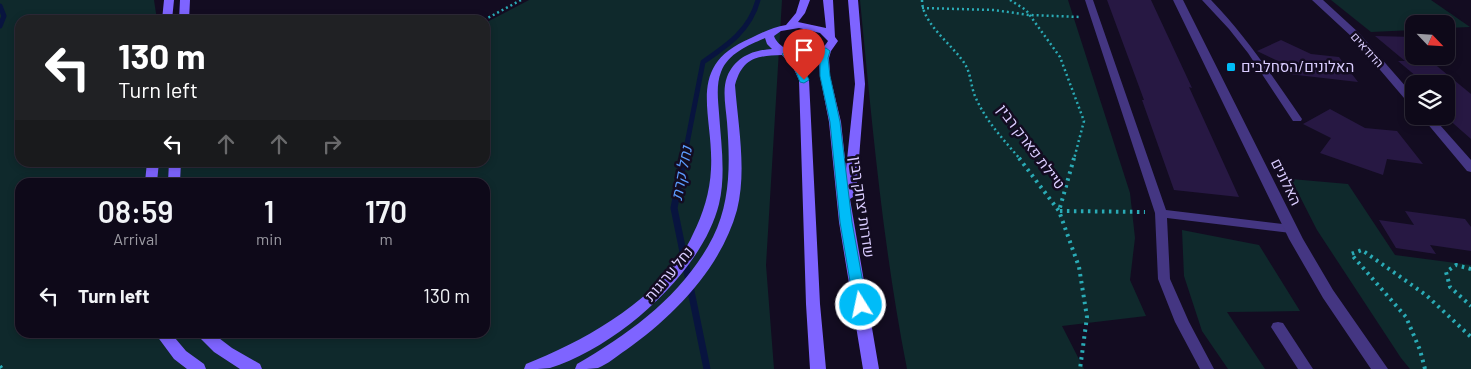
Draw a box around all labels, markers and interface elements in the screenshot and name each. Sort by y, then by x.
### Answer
north arrow [1405,15,1455,65]
map controls [1405,15,1455,125]
pin [783,29,825,80]
street label: הדודאים [1348,29,1387,70]
text: 130 m [118,34,205,76]
icon: left [35,35,100,100]
icon: arrive [790,36,818,64]
place label: האלונים/הסחלבים [1241,57,1354,75]
marker: האלונים/הסחלבים [1225,61,1237,73]
button: layers [1405,75,1455,125]
text: Turn left [118,76,198,102]
street label: טיילת פארק רבין [994,101,1069,192]
icon: left [159,130,187,158]
icon: ahead [212,130,240,158]
icon: ahead [265,130,293,158]
icon: right [318,130,346,158]
water label: נחל קרת [666,143,696,202]
street label: שדרות יצחק רבין [847,155,879,259]
street label: האלונים [1268,155,1306,208]
text: 08:59 [98,193,173,229]
text: 1 [264,193,274,229]
text: 170 [365,193,407,229]
text: Arrival [113,229,158,248]
text: min [256,229,282,248]
text: m [379,229,393,248]
street label: נחל ערוגות [640,243,696,304]
position arrow [834,278,886,330]
icon: left [35,282,63,310]
text: Turn left [78,284,149,307]
text: 130 m [423,284,470,307]

